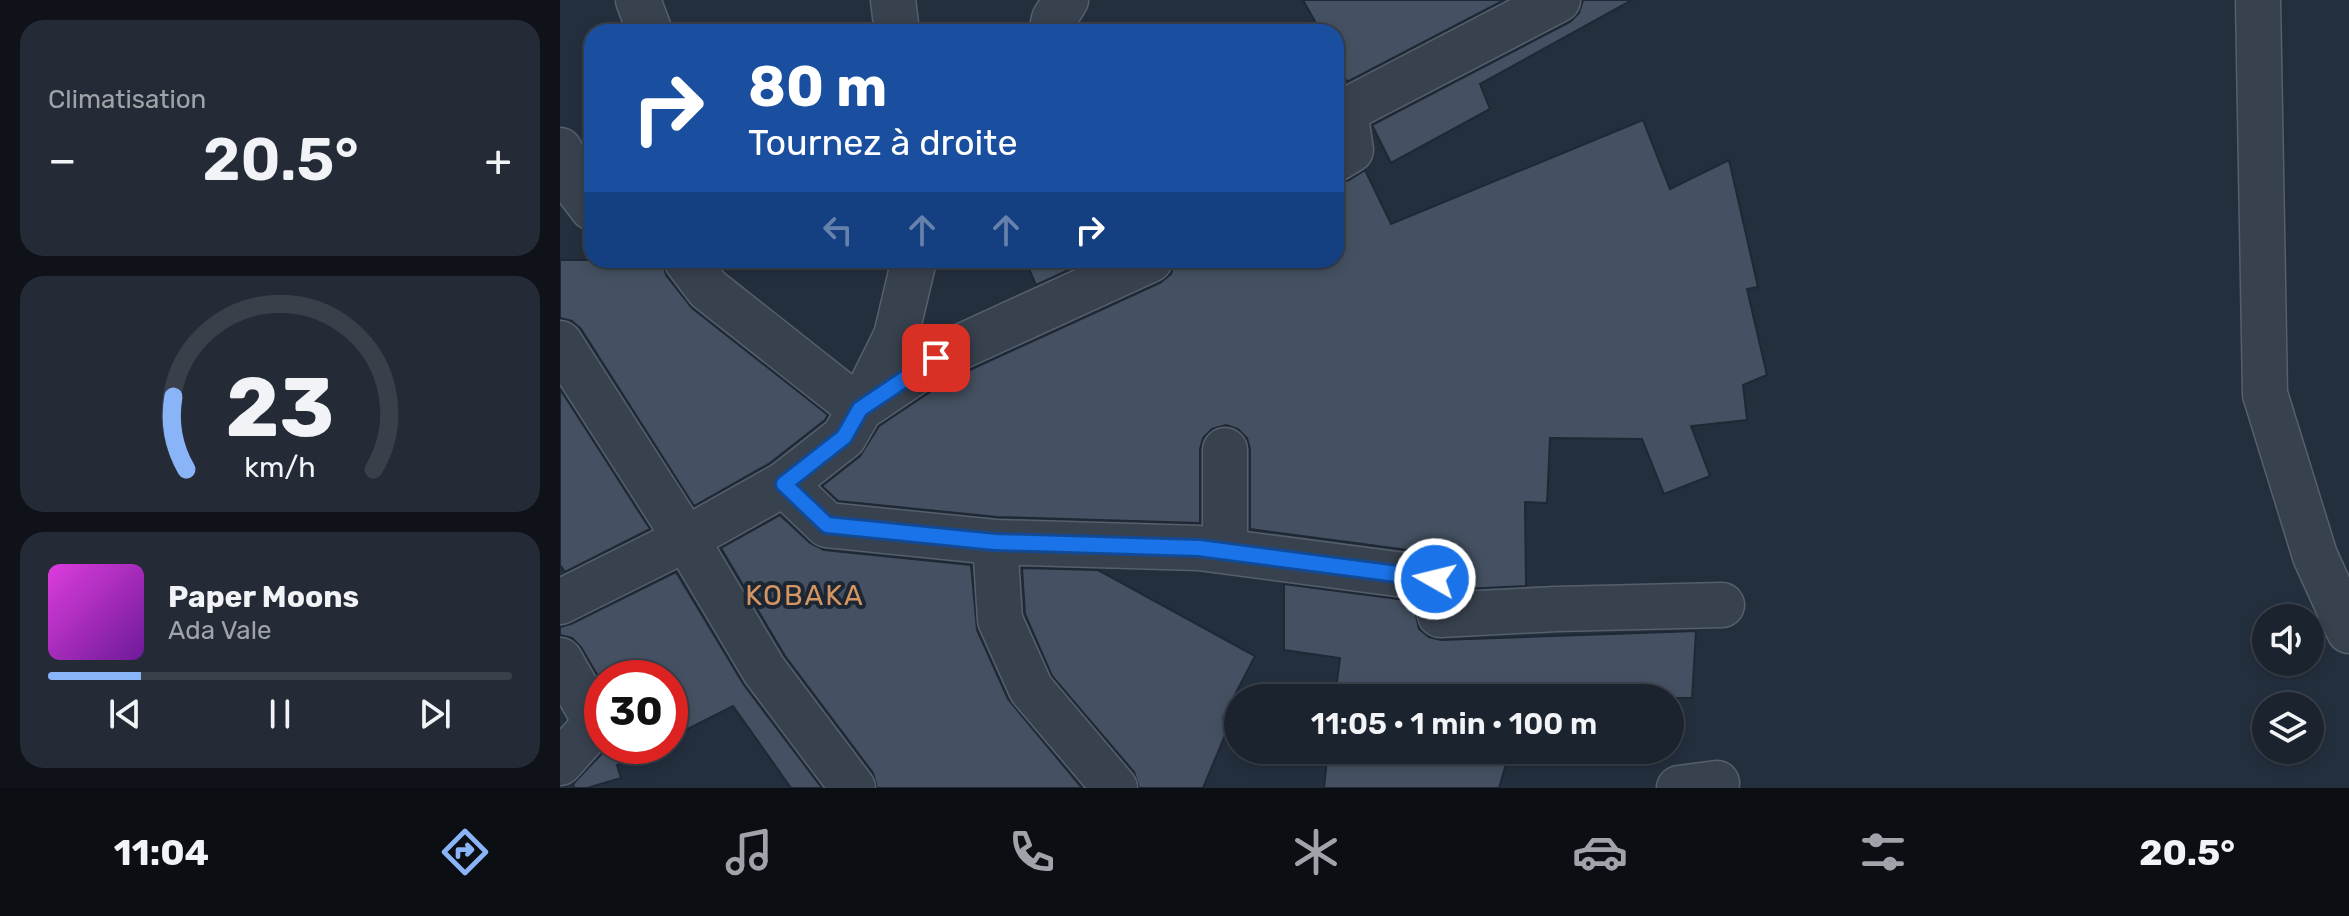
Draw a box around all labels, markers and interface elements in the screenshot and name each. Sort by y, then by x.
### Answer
text: 80 m [748,54,887,120]
icon: right [616,56,720,160]
text: Climatisation [48,84,206,115]
text: Tournez à droite [748,121,1018,164]
text: 20.5° [202,124,359,195]
text: − [48,134,77,186]
text: + [485,134,512,186]
icon: left [816,208,860,252]
icon: ahead [900,208,944,252]
icon: ahead [984,208,1028,252]
icon: right [1068,208,1112,252]
pin [902,324,970,392]
icon: arrive [914,336,958,380]
text: 23 [226,358,334,457]
text: km/h [244,450,316,484]
position arrow [1393,537,1477,621]
text: Paper Moons [168,579,359,615]
district label: KOBAKA [745,579,865,612]
map controls [2252,604,2324,764]
button: sound [2252,604,2324,676]
text: Ada Vale [168,615,272,646]
speed limit sign: 30 [584,660,688,764]
icon: previous [103,692,147,736]
icon: pause [258,692,302,736]
icon: next [413,692,457,736]
button: layers [2252,692,2324,764]
text: 11:05 · 1 min · 100 m [1311,706,1597,742]
icon: directions [437,824,493,880]
icon: music [721,824,777,880]
icon: phone [1004,824,1060,880]
icon: climate [1288,824,1344,880]
icon: car [1572,824,1628,880]
icon: filters [1855,824,1911,880]
text: 11:04 [114,831,209,874]
text: 20.5° [2139,831,2235,874]

